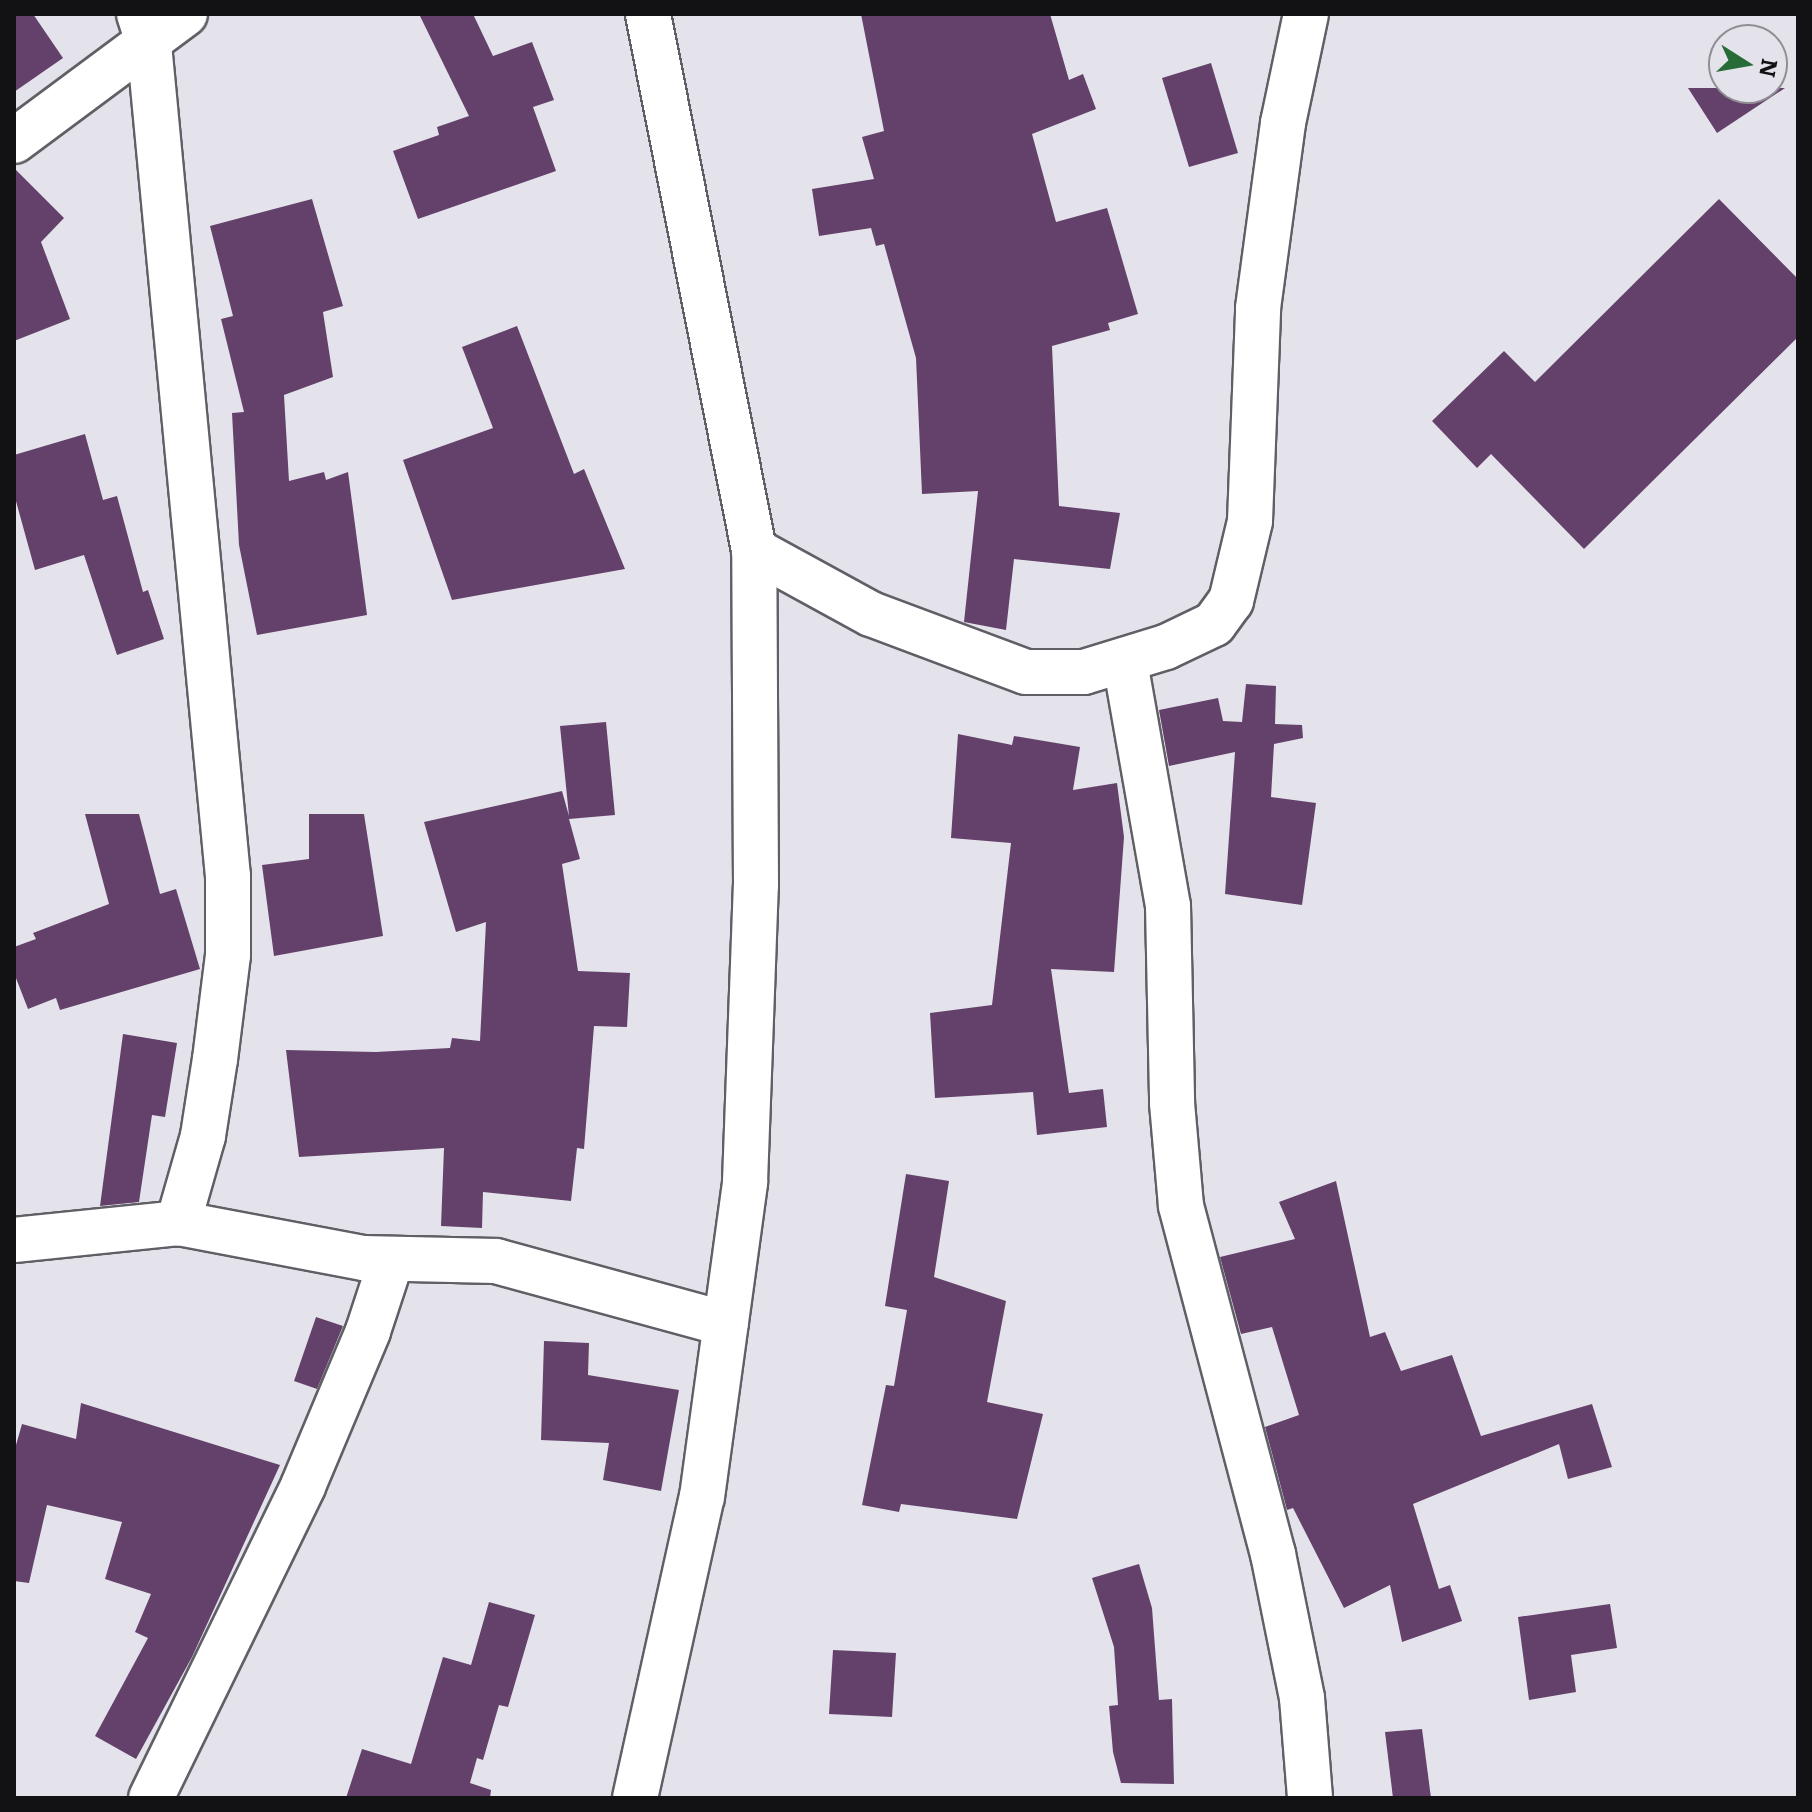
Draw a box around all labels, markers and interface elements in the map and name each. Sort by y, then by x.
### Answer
north arrow [1708,24,1788,104]
text: N [1752,56,1788,81]

